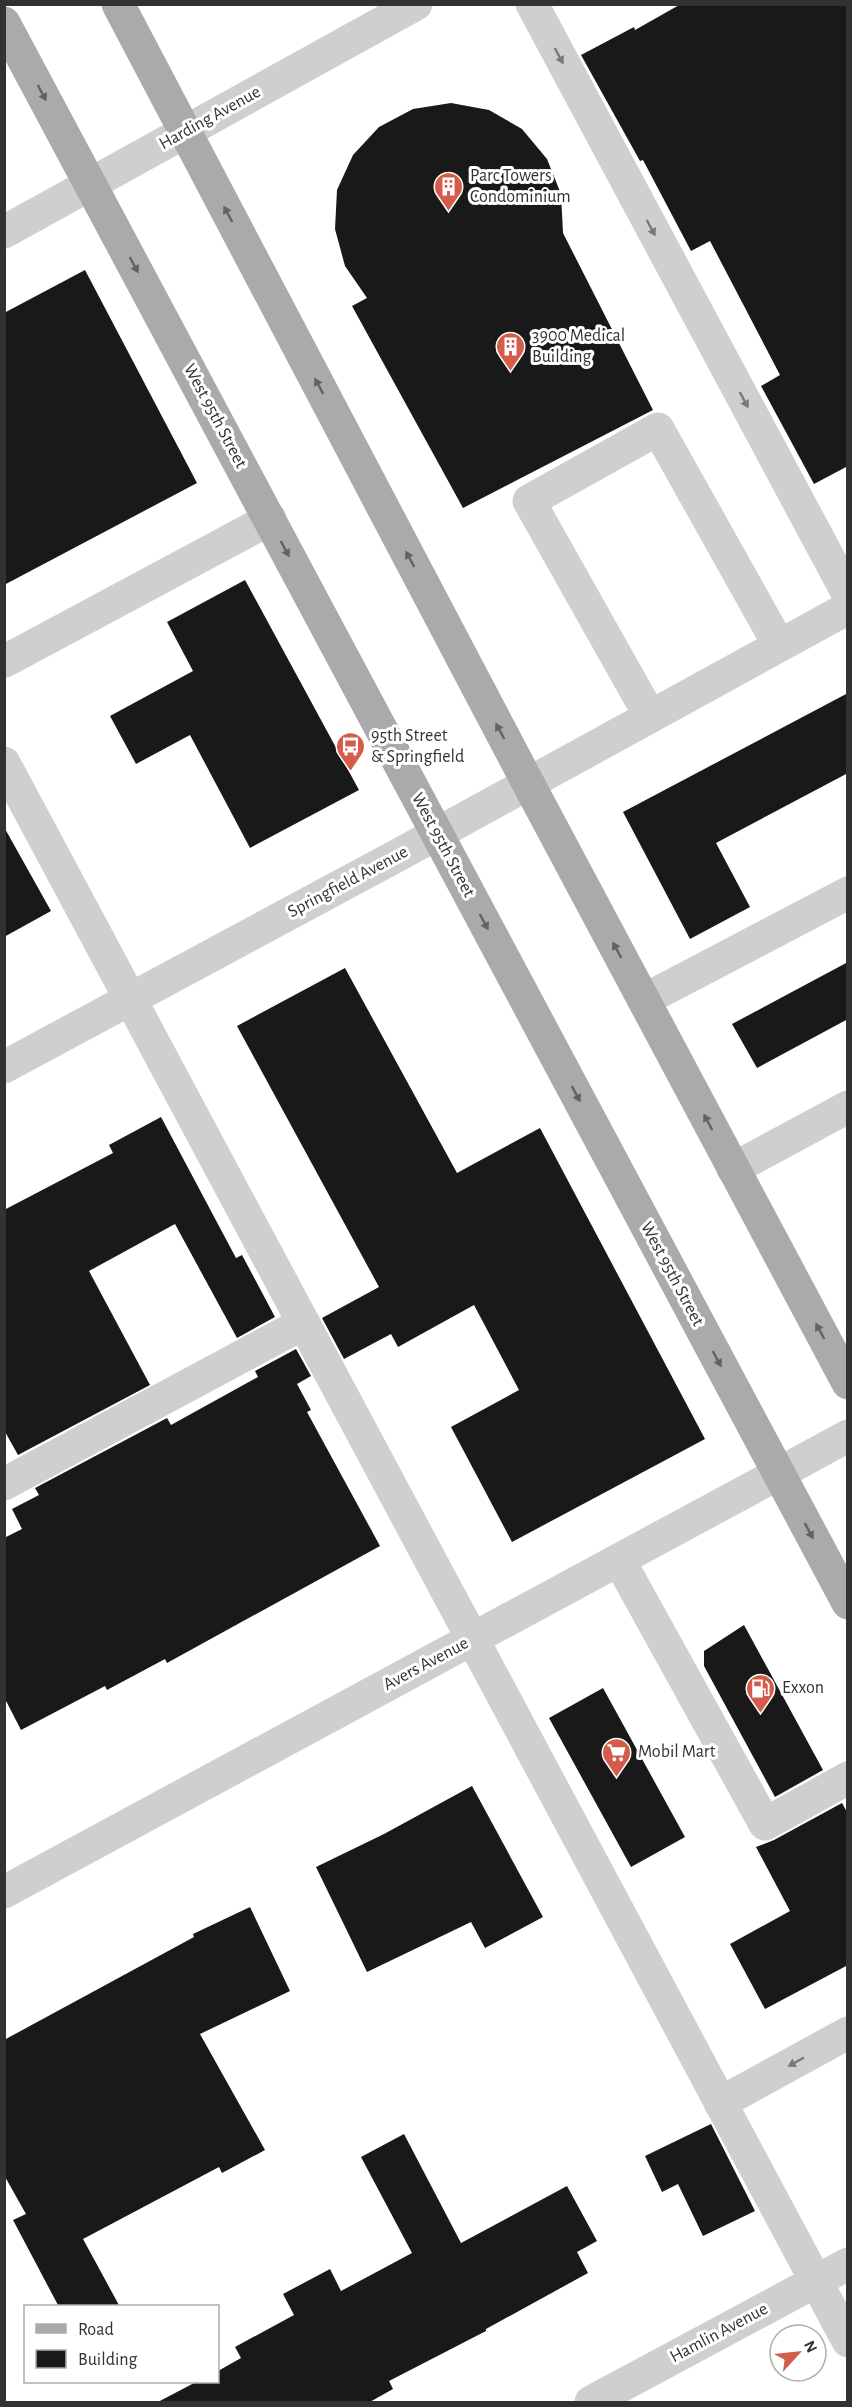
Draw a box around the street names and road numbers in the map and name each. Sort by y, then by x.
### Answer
street label: Harding Avenue [156,83,264,153]
street label: West 95th Street [180,361,250,471]
street label: West 95th Street [408,790,478,900]
street label: Springfield Avenue [285,843,411,921]
street label: West 95th Street [637,1219,707,1329]
street label: Avers Avenue [380,1634,472,1694]
street label: Hamlin Avenue [667,2300,771,2366]

